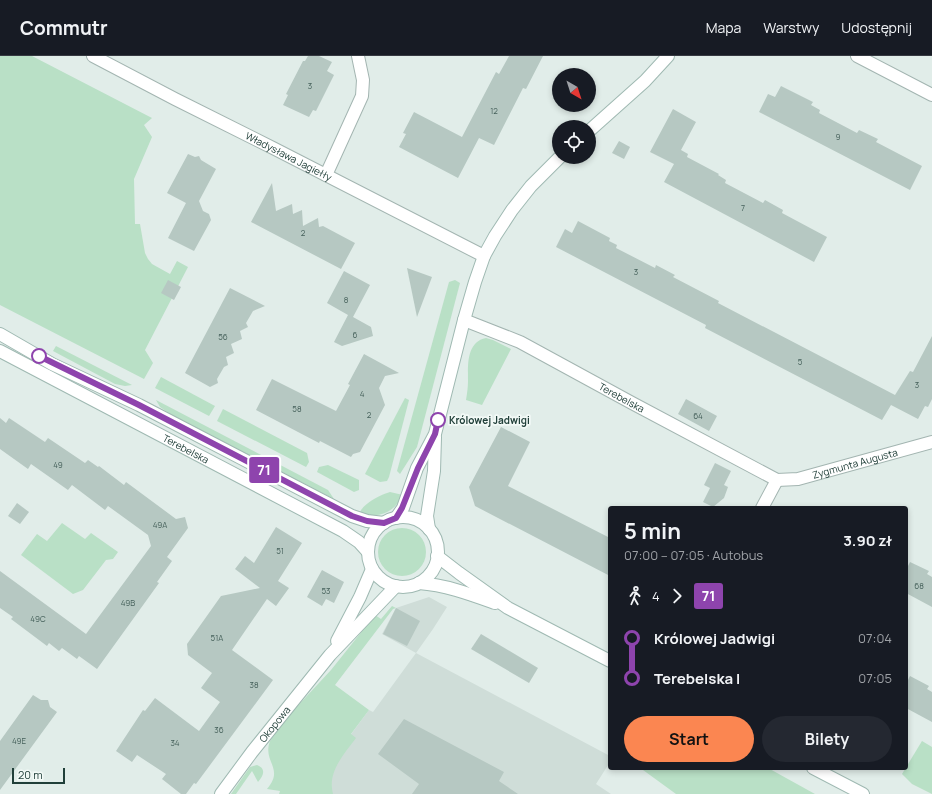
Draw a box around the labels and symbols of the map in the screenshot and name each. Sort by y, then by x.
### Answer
north arrow [552,68,596,112]
house number: 3 [308,80,312,91]
house number: 12 [490,105,498,116]
street label: Władysława Jagiełły [243,128,335,184]
house number: 9 [836,131,841,142]
house number: 7 [741,202,745,213]
house number: 2 [301,227,306,238]
house number: 3 [634,266,638,277]
house number: 8 [344,294,349,305]
house number: 6 [353,329,358,340]
house number: 56 [218,331,228,342]
unlabelled marker [31,348,47,364]
house number: 5 [798,356,803,367]
street label: Terebelska [596,379,647,415]
house number: 3 [915,379,919,390]
house number: 4 [360,388,365,399]
house number: 58 [292,403,302,414]
house number: 2 [367,409,372,420]
house number: 64 [693,410,703,421]
marker: Królowej Jadwigi [430,412,446,428]
place label: Królowej Jadwigi [449,413,530,427]
street label: Terebelska [160,431,211,466]
street label: Zygmunta Augusta [810,445,899,482]
line badge: 71 [246,457,282,483]
house number: 49 [53,459,63,470]
house number: 49A [153,519,167,530]
house number: 51 [276,545,284,556]
house number: 68 [914,580,924,591]
house number: 53 [321,585,331,596]
house number: 49B [121,597,135,608]
house number: 49C [30,613,46,624]
house number: 51A [211,632,223,643]
house number: 38 [249,679,259,690]
street label: Okopowa [256,703,293,745]
house number: 36 [214,724,224,735]
house number: 49E [12,735,27,746]
house number: 34 [170,737,180,748]
scale bar [12,766,65,785]

